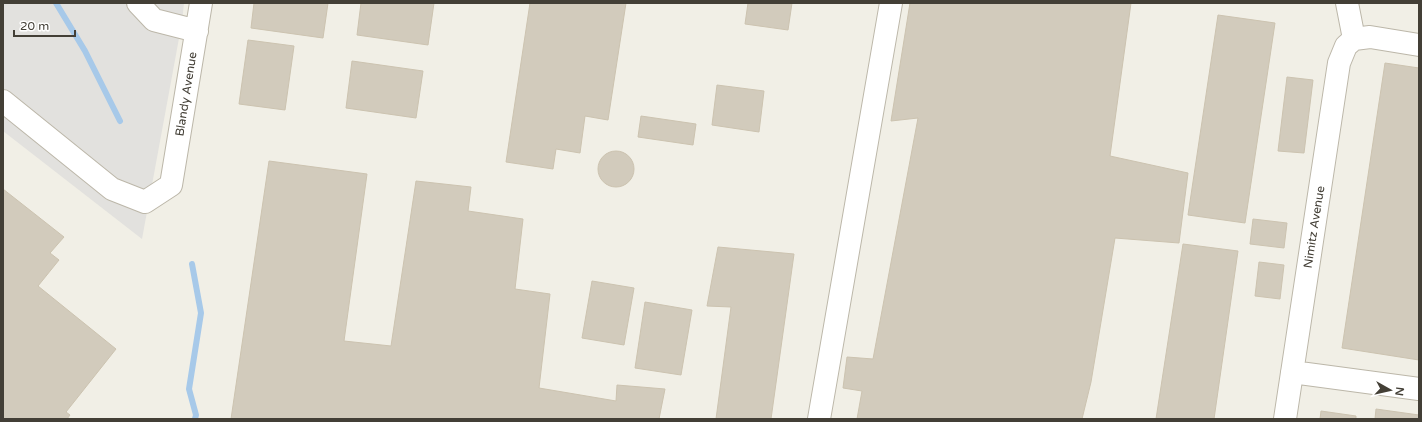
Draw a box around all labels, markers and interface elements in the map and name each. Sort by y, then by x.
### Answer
scale bar [14,12,75,38]
text: 20 m [20,19,49,33]
street label: Blandy Avenue [172,51,200,137]
street label: Nimitz Avenue [1301,185,1327,269]
north arrow [1370,370,1410,410]
text: N [1392,386,1406,397]

